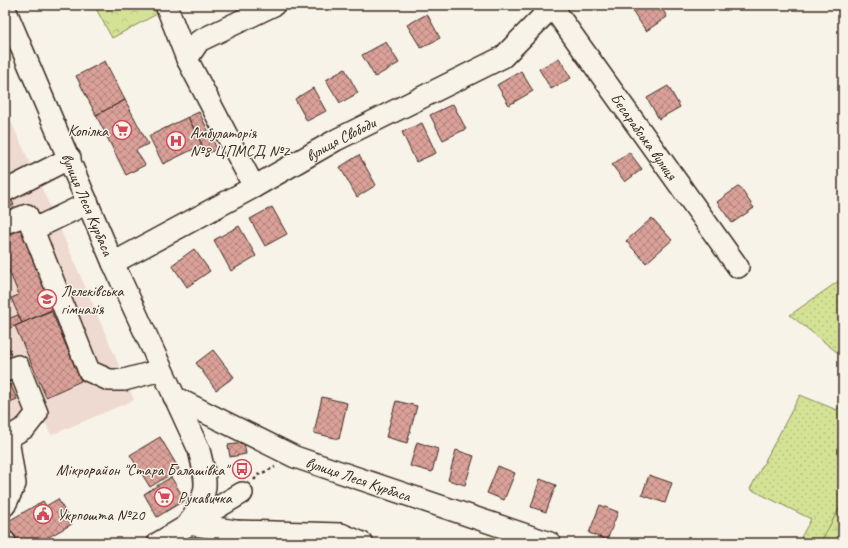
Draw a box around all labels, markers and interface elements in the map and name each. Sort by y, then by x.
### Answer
street label: Бесарабська вулиця [606,89,682,185]
street label: вулиця Свободи [302,112,380,166]
supermarket icon: Копілка [111,119,133,141]
place label: Копілка [68,121,109,141]
place label: Амбулаторія №8 ЦПМСД №2 [190,123,291,161]
hospital icon: Амбулаторія №8 ЦПМСД №2 [165,130,187,152]
street label: вулиця Леся Курбаса [56,150,118,260]
place label: Лелеківська гімназія [61,281,124,319]
school or university icon: Лелеківська гімназія [36,288,58,310]
street label: вулиця Леся Курбаса [303,452,415,507]
bus stop icon: Мікрорайон "Стара Балашівка" [231,458,253,480]
place label: Мікрорайон "Стара Балашівка" [56,460,231,480]
supermarket icon: Рукавичка [153,486,175,508]
place label: Рукавичка [178,488,233,508]
public building icon: Укрпошта №20 [32,503,54,525]
place label: Укрпошта №20 [57,505,146,525]

